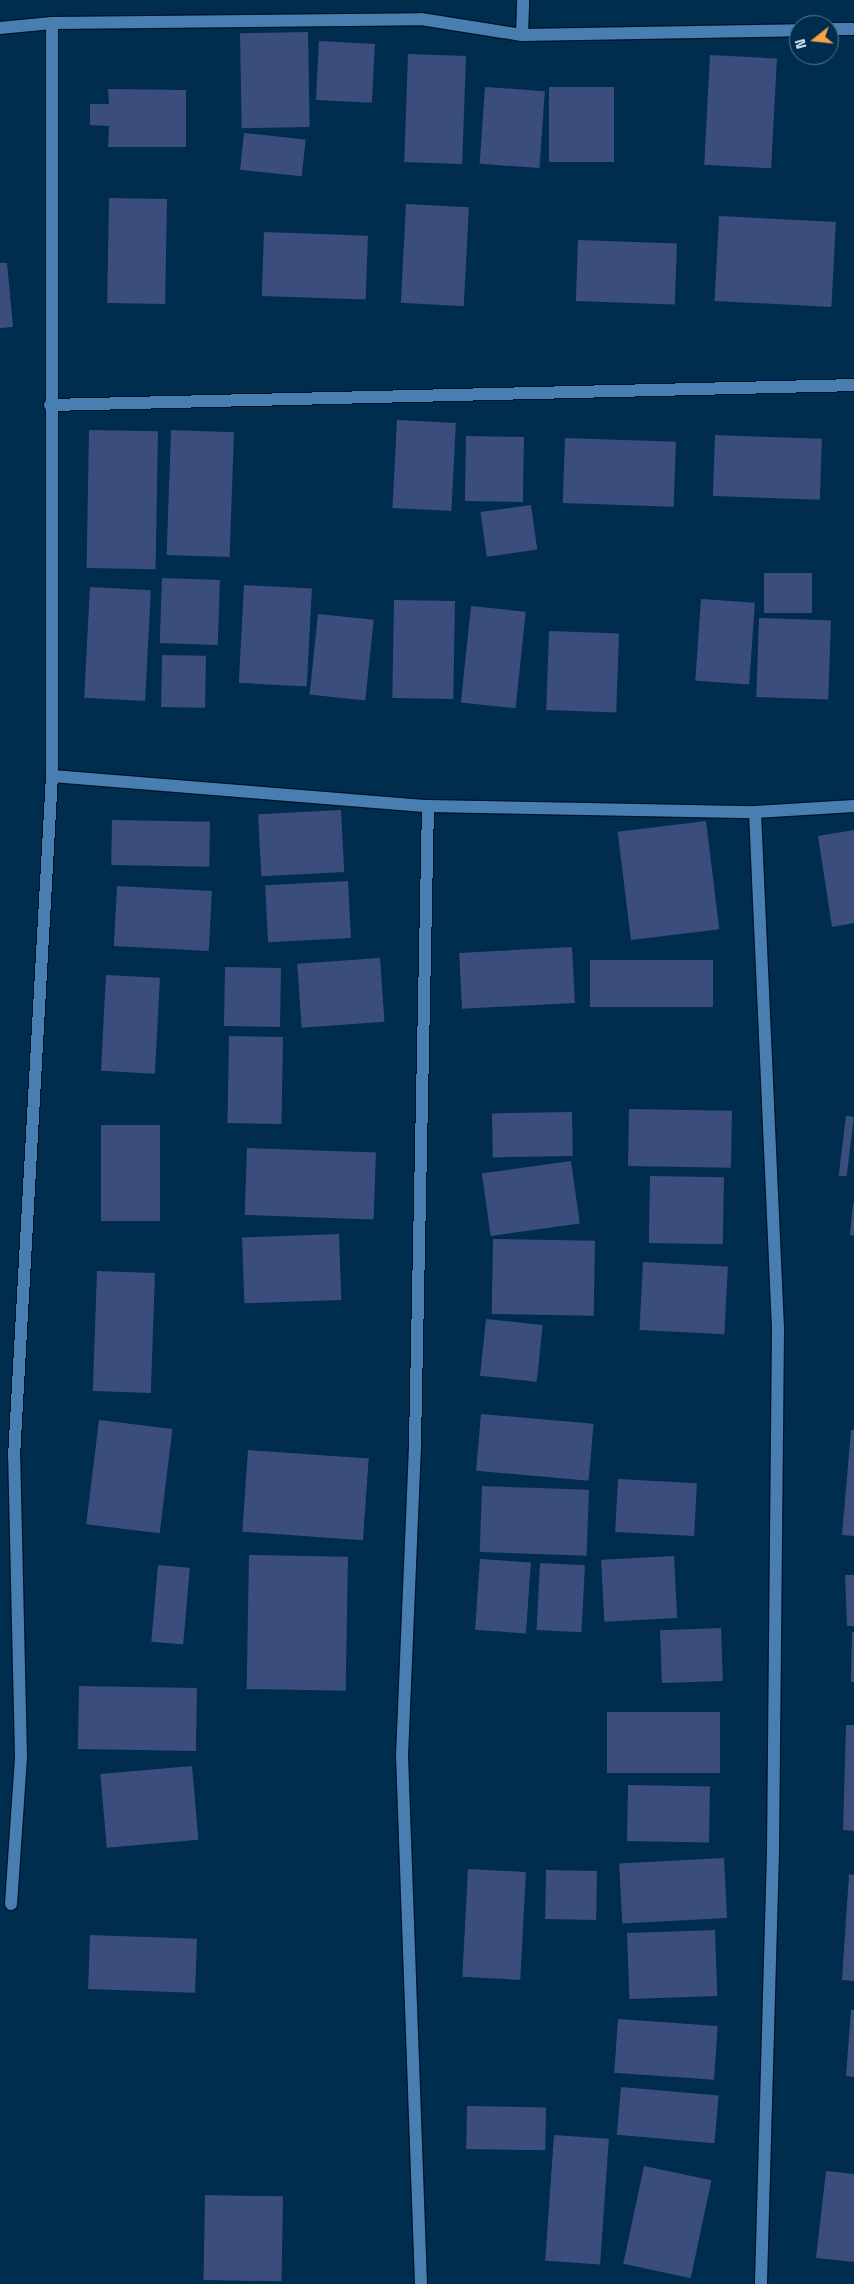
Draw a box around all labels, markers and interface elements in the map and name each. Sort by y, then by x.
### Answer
north arrow [789,15,839,65]
text: N [791,37,810,51]

